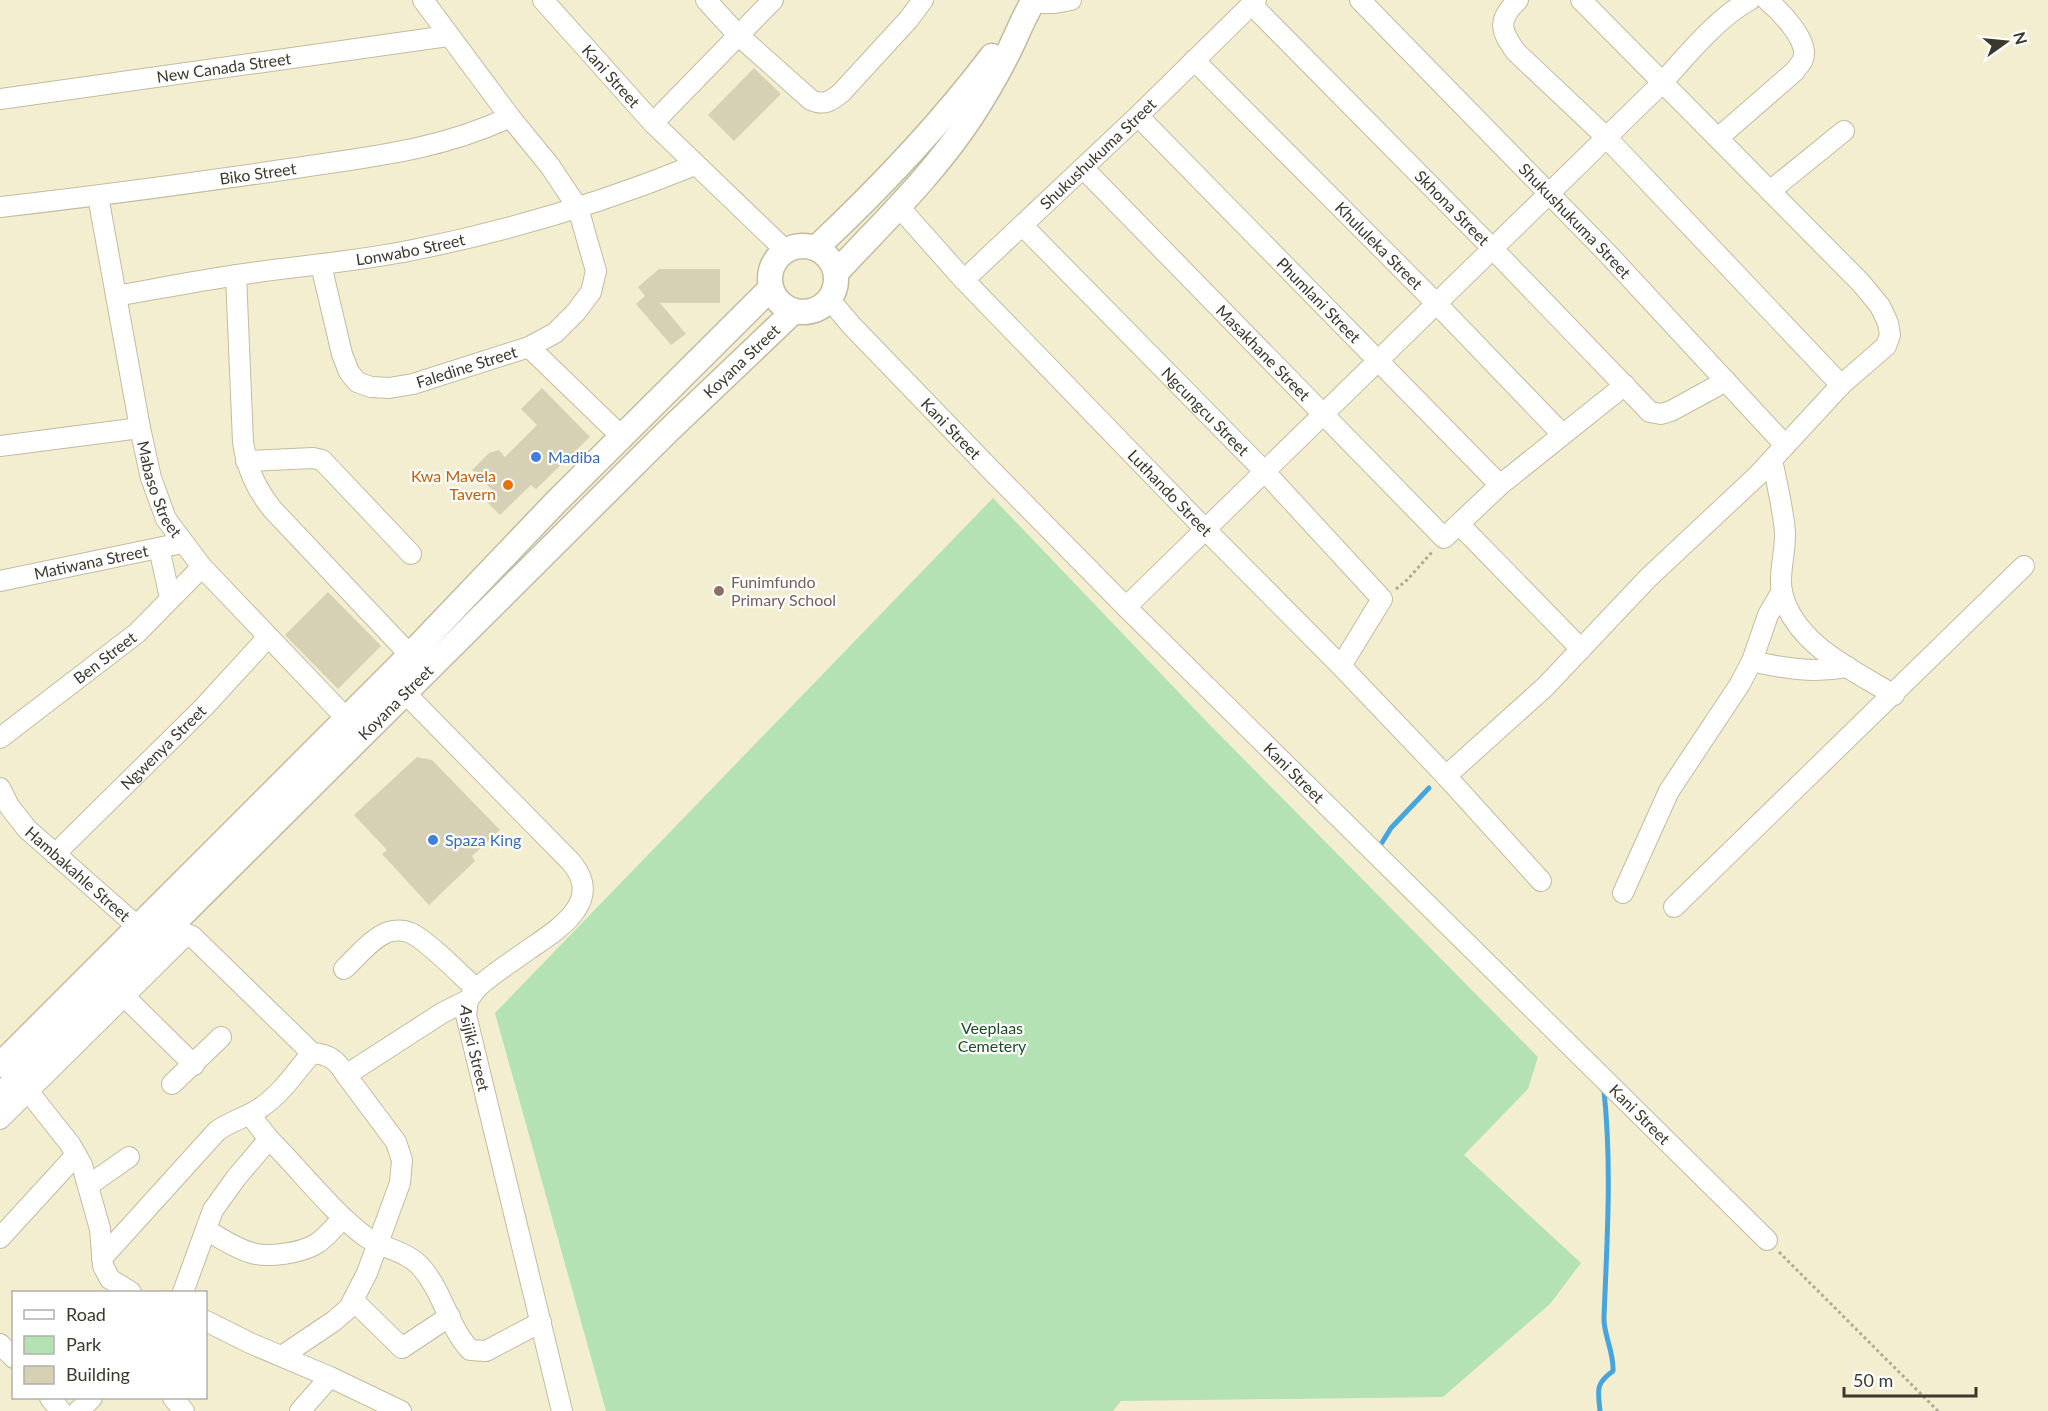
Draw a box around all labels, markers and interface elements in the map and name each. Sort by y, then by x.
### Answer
north arrow [1976,12,2036,72]
text: N [2010,30,2032,46]
street label: Kani Street [578,40,644,111]
street label: New Canada Street [155,48,292,86]
street label: Shukushukuma Street [1035,94,1160,213]
street label: Biko Street [218,158,298,188]
street label: Shukushukuma Street [1515,159,1635,282]
street label: Skhona Street [1411,166,1494,249]
street label: Khululeka Street [1332,198,1427,293]
street label: Lonwabo Street [355,229,467,269]
street label: Phumlani Street [1273,253,1365,346]
street label: Masakhane Street [1213,301,1315,404]
street label: Koyana Street [699,320,783,401]
street label: Faledine Street [414,341,519,391]
street label: Ngcungcu Street [1158,363,1254,459]
street label: Kani Street [918,394,985,463]
street label: Mabaso Street [134,439,186,541]
street label: Luthando Street [1124,445,1217,540]
place label: Madiba [548,447,600,466]
marker: Madiba [529,450,543,464]
place label: Kwa Mavela Tavern [411,466,496,503]
marker: Kwa Mavela Tavern [501,478,515,492]
street label: Matiwana Street [32,540,150,583]
place label: Funimfundo Primary School [731,572,836,609]
marker: Funimfundo Primary School [712,584,726,598]
street label: Ben Street [69,627,140,687]
street label: Koyana Street [354,660,437,743]
street label: Ngwenya Street [116,701,210,793]
street label: Kani Street [1260,738,1329,807]
street label: Hambakahle Street [22,822,135,925]
place label: Spaza King [445,830,521,849]
marker: Spaza King [426,833,440,847]
street label: Asijiki Street [457,1004,494,1093]
park label: Veeplaas Cemetery [958,1018,1027,1055]
street label: Kani Street [1606,1080,1675,1148]
legend [12,1291,207,1399]
text: Road [66,1303,106,1325]
text: Park [66,1333,102,1355]
scale bar [1844,1360,1976,1398]
text: Building [66,1363,130,1385]
text: 50 m [1853,1369,1893,1391]

